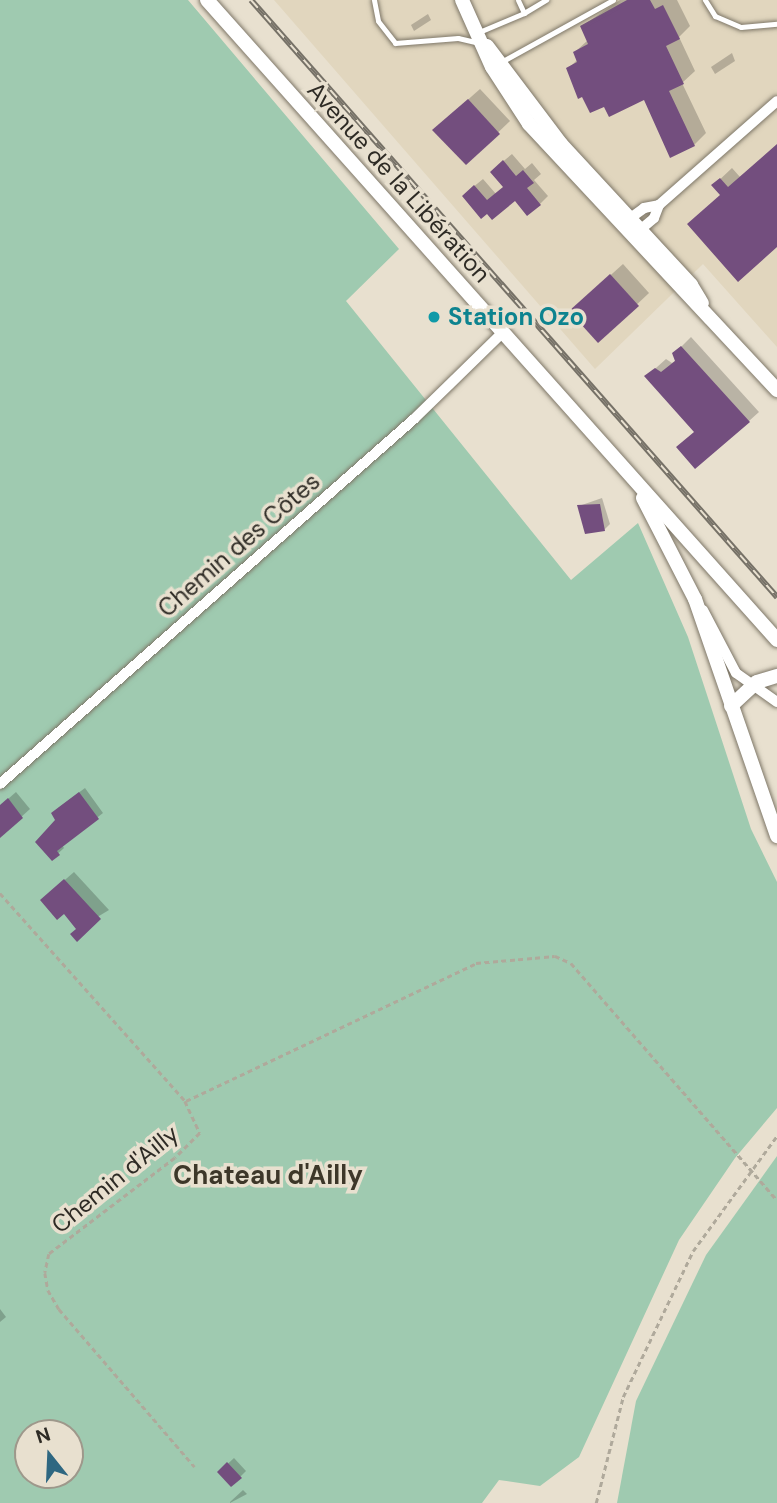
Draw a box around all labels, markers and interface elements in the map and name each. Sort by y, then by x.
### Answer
street label: Avenue de la Libération [301,76,497,288]
place label: Station Ozo [448,303,584,331]
marker: Station Ozo [426,309,442,325]
street label: Chemin des Côtes [152,467,326,623]
street label: Chemin d'Ailly [46,1119,184,1239]
district label: Chateau d'Ailly [173,1160,363,1192]
north arrow [14,1419,84,1489]
text: N [33,1421,53,1449]

